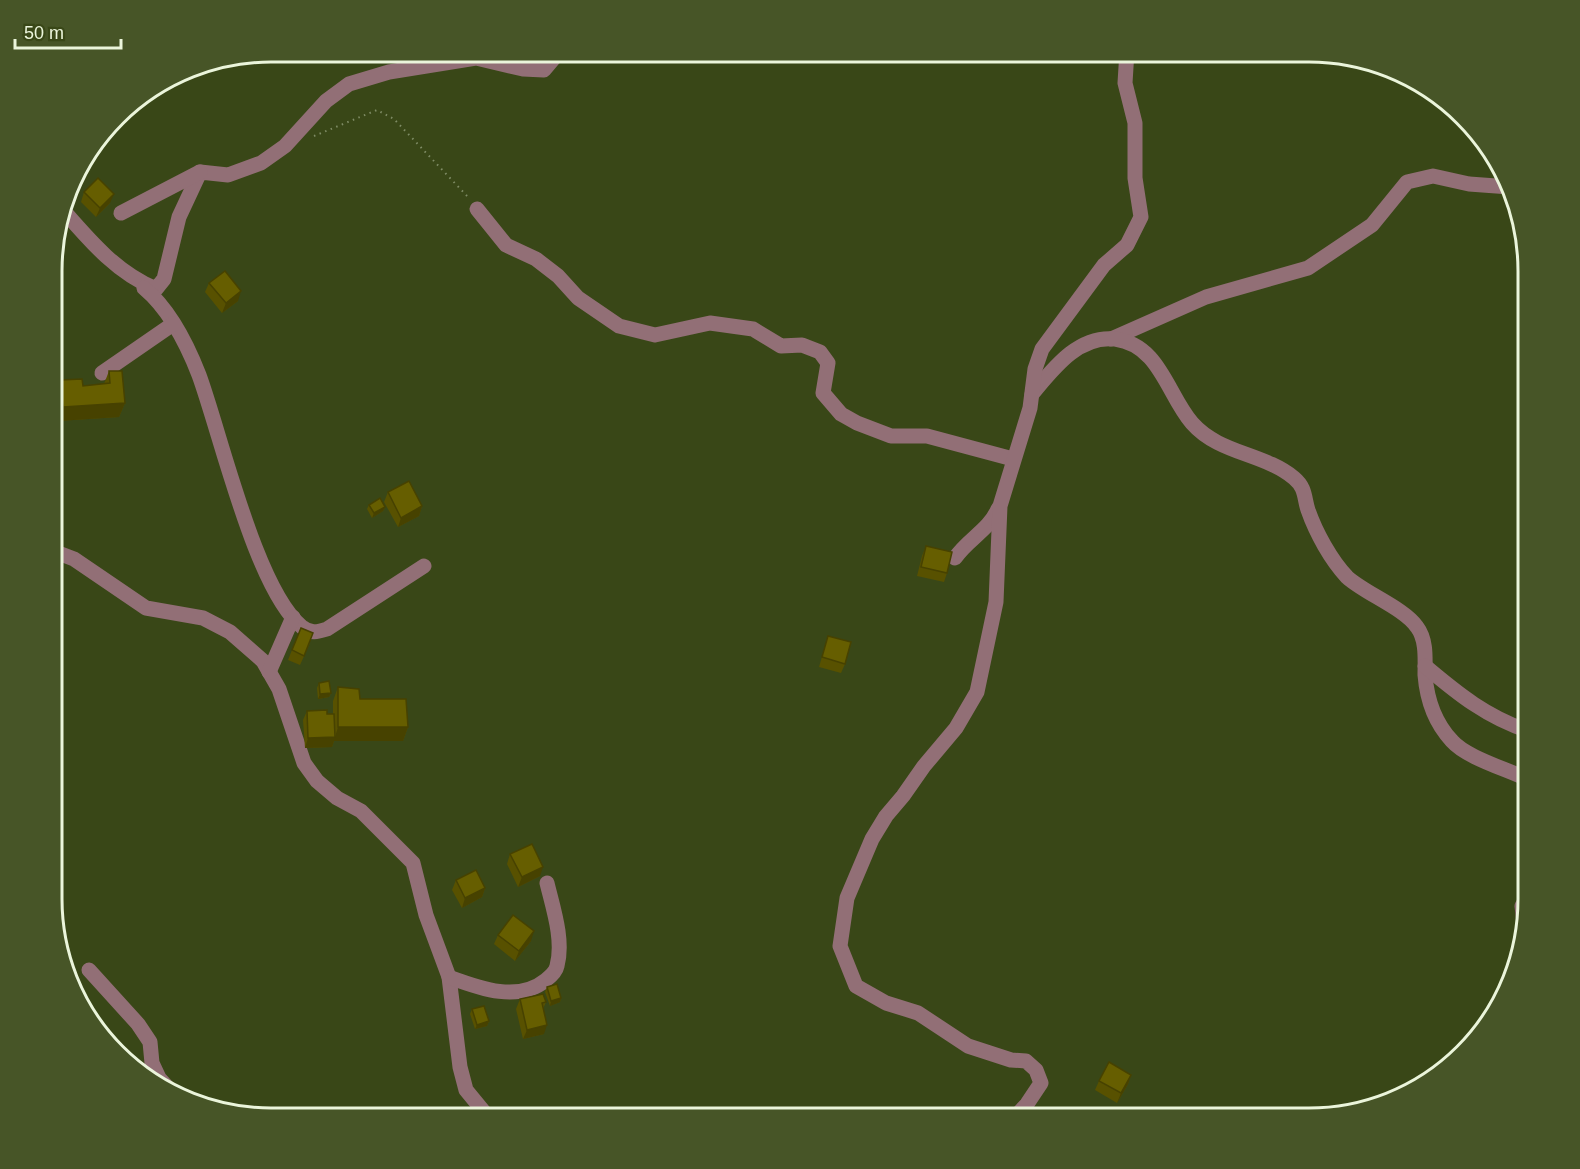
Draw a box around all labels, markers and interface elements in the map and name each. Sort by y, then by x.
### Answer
scale bar [15,12,122,50]
text: 50 m [24,23,64,43]

